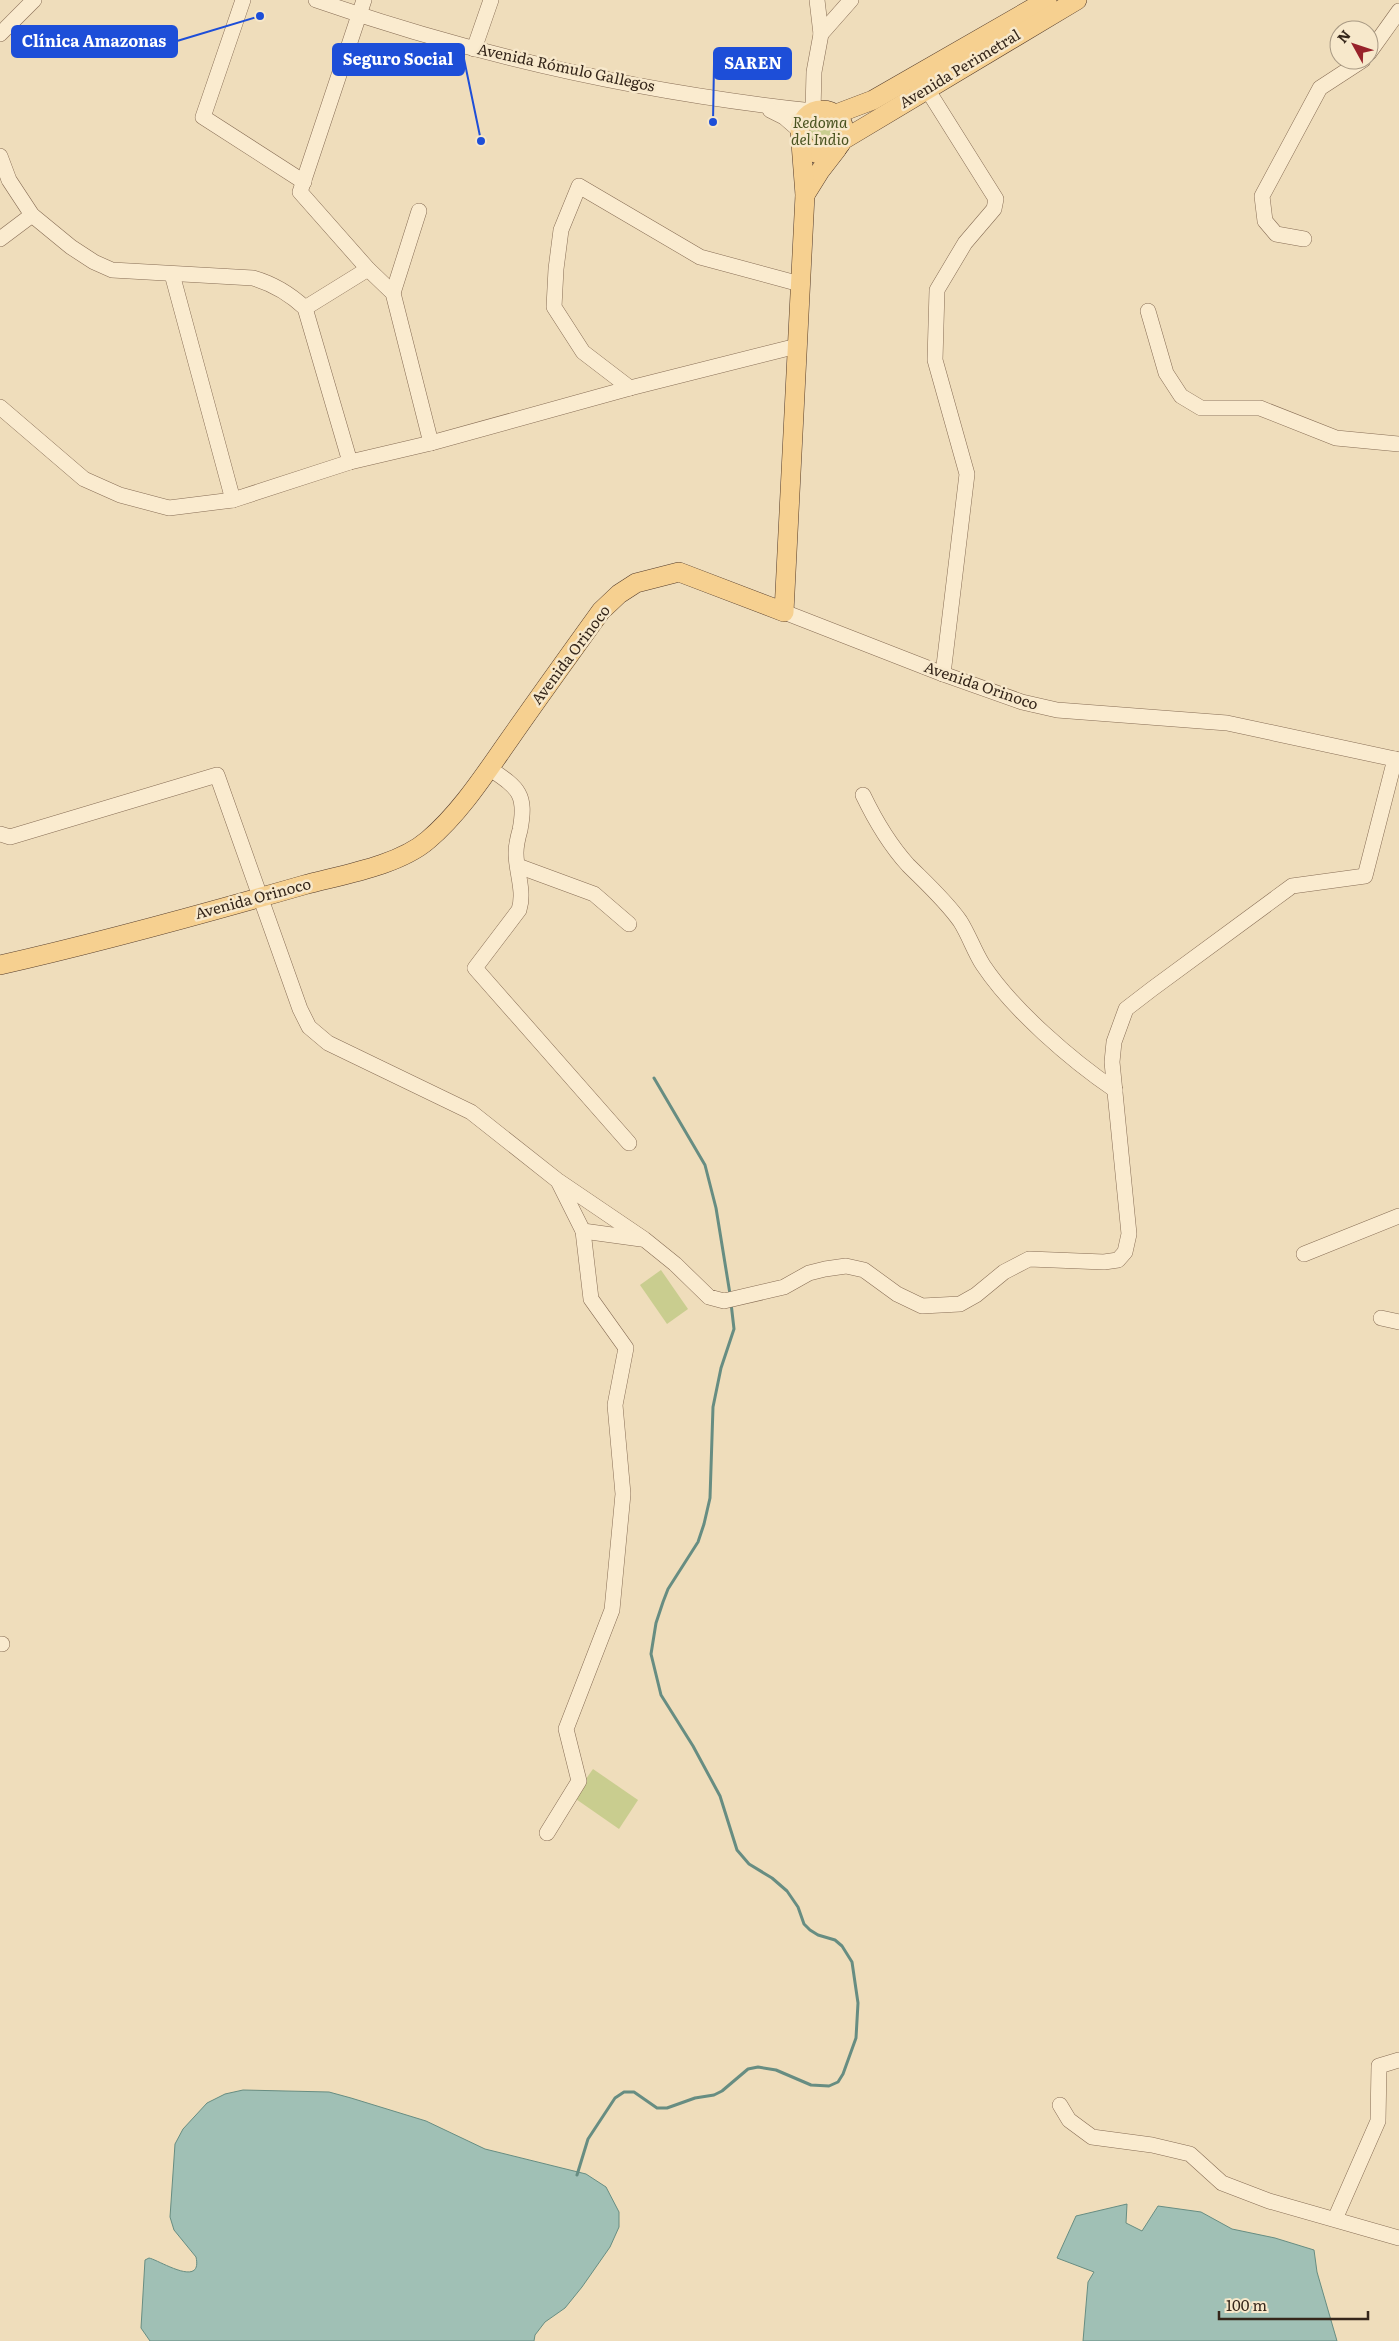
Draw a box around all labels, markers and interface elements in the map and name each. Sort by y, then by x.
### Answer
north arrow [1329,20,1379,70]
street label: Avenida Perimetral [894,22,1024,113]
text: N [1332,25,1355,47]
callout: Clínica Amazonas [12,26,177,57]
text: Clínica Amazonas [22,28,166,52]
street label: Avenida Rómulo Gallegos [475,36,657,97]
callout: Seguro Social [333,44,464,75]
text: Seguro Social [343,46,453,70]
callout: SAREN [714,48,791,79]
text: SAREN [724,50,782,74]
park label: Redoma del Indio [791,110,849,150]
street label: Avenida Orinoco [525,599,615,709]
street label: Avenida Orinoco [921,654,1042,715]
street label: Avenida Orinoco [192,871,313,924]
scale bar [1219,2288,1368,2320]
text: 100 m [1226,2293,1267,2316]

